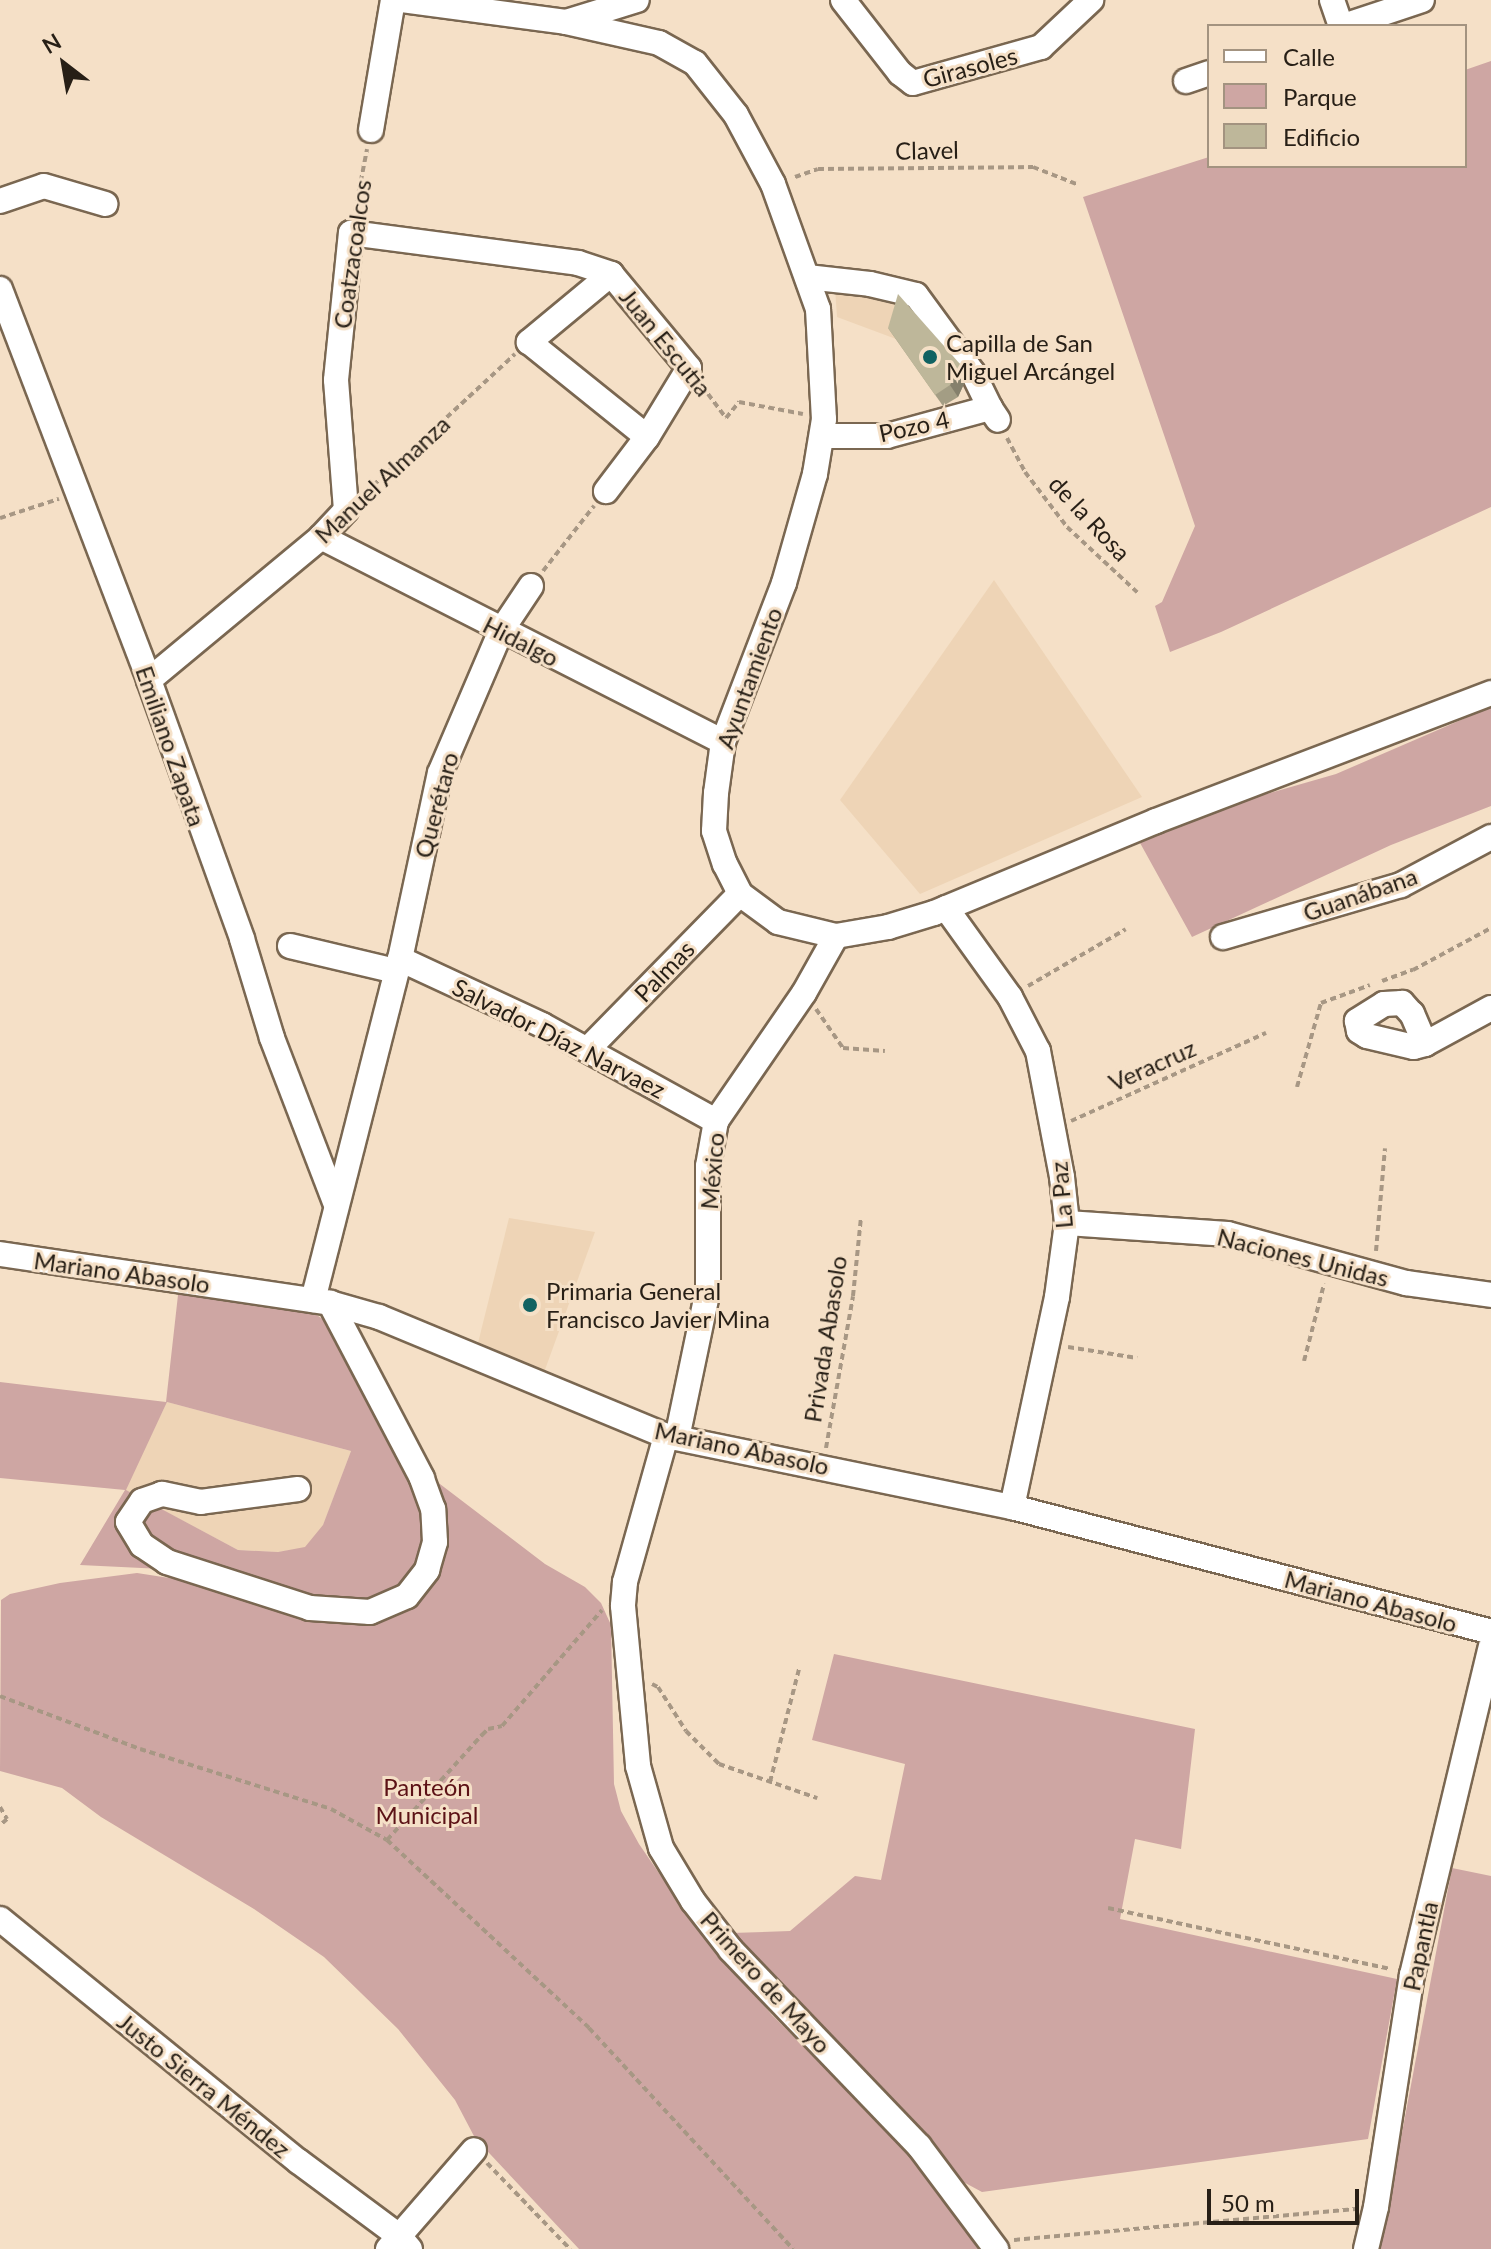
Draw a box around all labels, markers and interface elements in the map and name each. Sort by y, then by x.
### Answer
north arrow [24,24,104,104]
legend [1207,24,1467,168]
text: N [37,27,66,59]
street label: Girasoles [920,41,1020,93]
text: Calle [1283,42,1335,71]
text: Parque [1283,82,1357,111]
text: Edificio [1283,122,1360,151]
street label: Clavel [895,135,959,165]
street label: Coatzacoalcos [327,178,377,330]
street label: Juan Escutia [614,282,718,402]
place label: Capilla de San Miguel Arcángel [946,329,1116,385]
marker: Capilla de San Miguel Arcángel [921,348,939,366]
street label: Pozo 4 [876,404,952,448]
street label: Manuel Almanza [308,409,456,549]
street label: de la Rosa [1043,469,1137,567]
street label: Ayuntamiento [710,603,788,753]
street label: Hidalgo [478,610,564,672]
street label: Emiliano Zapata [130,662,212,830]
street label: Querétaro [408,749,464,861]
street label: Guanábana [1299,861,1421,927]
street label: Palmas [628,934,700,1008]
street label: Salvador Díaz Narvaez [448,972,670,1104]
street label: Veracruz [1104,1033,1200,1097]
street label: México [694,1131,730,1211]
street label: La Paz [1044,1160,1078,1230]
street label: Naciones Unidas [1214,1222,1392,1292]
street label: Mariano Abasolo [32,1245,212,1299]
street label: Privada Abasolo [798,1253,852,1425]
place label: Primaria General Francisco Javier Mina [546,1277,771,1333]
marker: Primaria General Francisco Javier Mina [521,1296,539,1314]
street label: Mariano Abasolo [652,1415,832,1481]
street label: Mariano Abasolo [1281,1564,1461,1638]
park label: Panteón Municipal [376,1773,478,1829]
street label: Papantla [1396,1899,1444,1993]
street label: Primero de Mayo [695,1905,837,2059]
street label: Justo Sierra Méndez [112,2007,296,2163]
scale bar [1211,2173,1363,2223]
text: 50 m [1221,2188,1275,2217]

